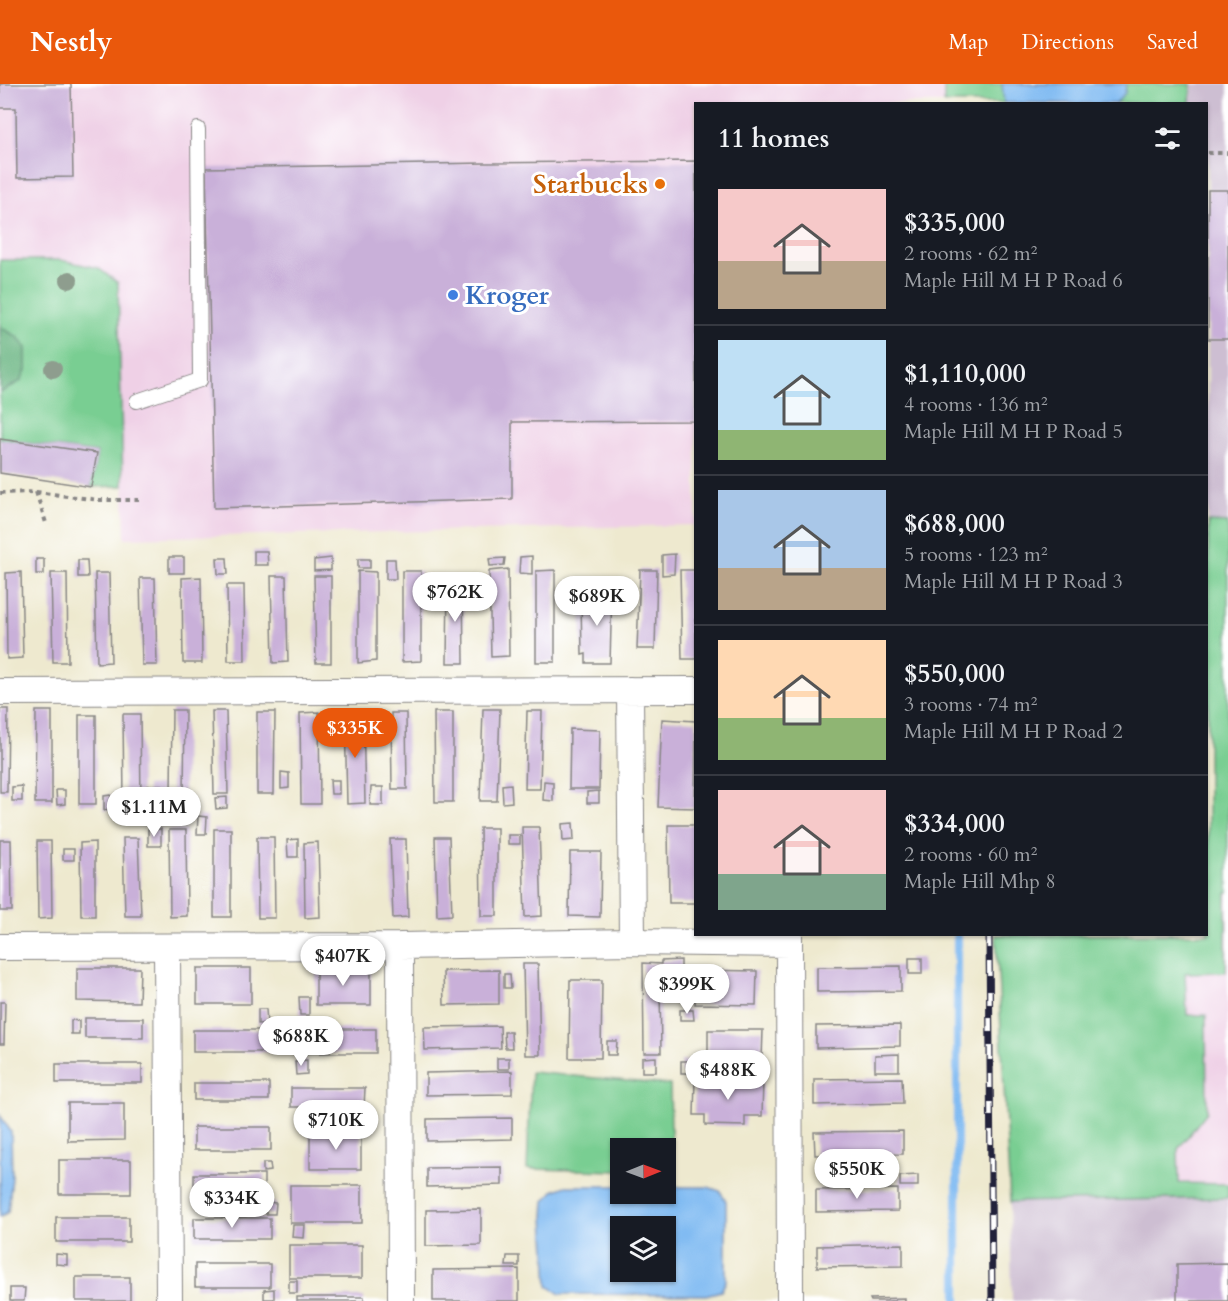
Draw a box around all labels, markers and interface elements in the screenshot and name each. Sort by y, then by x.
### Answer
text: Nestly [30,23,113,61]
text: Map [948,28,988,57]
text: Directions [1021,28,1114,57]
text: Saved [1147,28,1198,57]
text: 11 homes [718,121,829,156]
icon: filters [1151,122,1184,155]
place label: Starbucks [533,167,648,202]
marker: Starbucks [653,177,667,191]
text: $335,000 [904,205,1005,240]
icon: home [766,213,838,285]
text: 2 rooms · 62 m² [904,240,1037,267]
text: Maple Hill M H P Road 6 [904,267,1123,294]
place label: Kroger [465,278,549,313]
marker: Kroger [446,288,460,302]
text: $1,110,000 [904,356,1026,391]
icon: home [766,364,838,436]
text: 4 rooms · 136 m² [904,391,1048,418]
text: Maple Hill M H P Road 5 [904,418,1123,445]
text: $688,000 [904,506,1005,541]
icon: home [766,514,838,586]
text: 5 rooms · 123 m² [904,541,1048,568]
text: Maple Hill M H P Road 3 [904,568,1123,595]
pin: $762K [413,572,497,623]
pin: $689K [555,576,639,627]
text: $762K [426,578,484,605]
text: $689K [568,582,626,609]
text: $550,000 [904,656,1005,691]
icon: home [766,664,838,736]
text: 3 rooms · 74 m² [904,691,1037,718]
pin: $335K [313,708,397,759]
text: $335K [326,714,384,741]
text: Maple Hill M H P Road 2 [904,718,1123,745]
pin: $1.11M [105,787,203,838]
text: $1.11M [121,793,187,820]
text: $334,000 [904,806,1005,841]
icon: home [766,814,838,886]
text: 2 rooms · 60 m² [904,841,1037,868]
text: Maple Hill Mhp 8 [904,868,1056,895]
pin: $407K [301,936,385,987]
text: $407K [314,942,372,969]
pin: $399K [645,964,729,1015]
text: $399K [658,970,716,997]
pin: $688K [259,1016,343,1067]
text: $688K [272,1022,330,1049]
pin: $488K [686,1050,770,1101]
text: $488K [699,1056,757,1083]
pin: $710K [294,1100,378,1151]
text: $710K [307,1106,365,1133]
north arrow [610,1138,676,1204]
map controls [610,1138,676,1282]
pin: $550K [815,1149,899,1200]
text: $550K [828,1155,886,1182]
pin: $334K [190,1178,274,1229]
text: $334K [203,1184,261,1211]
button: layers [610,1216,676,1282]

